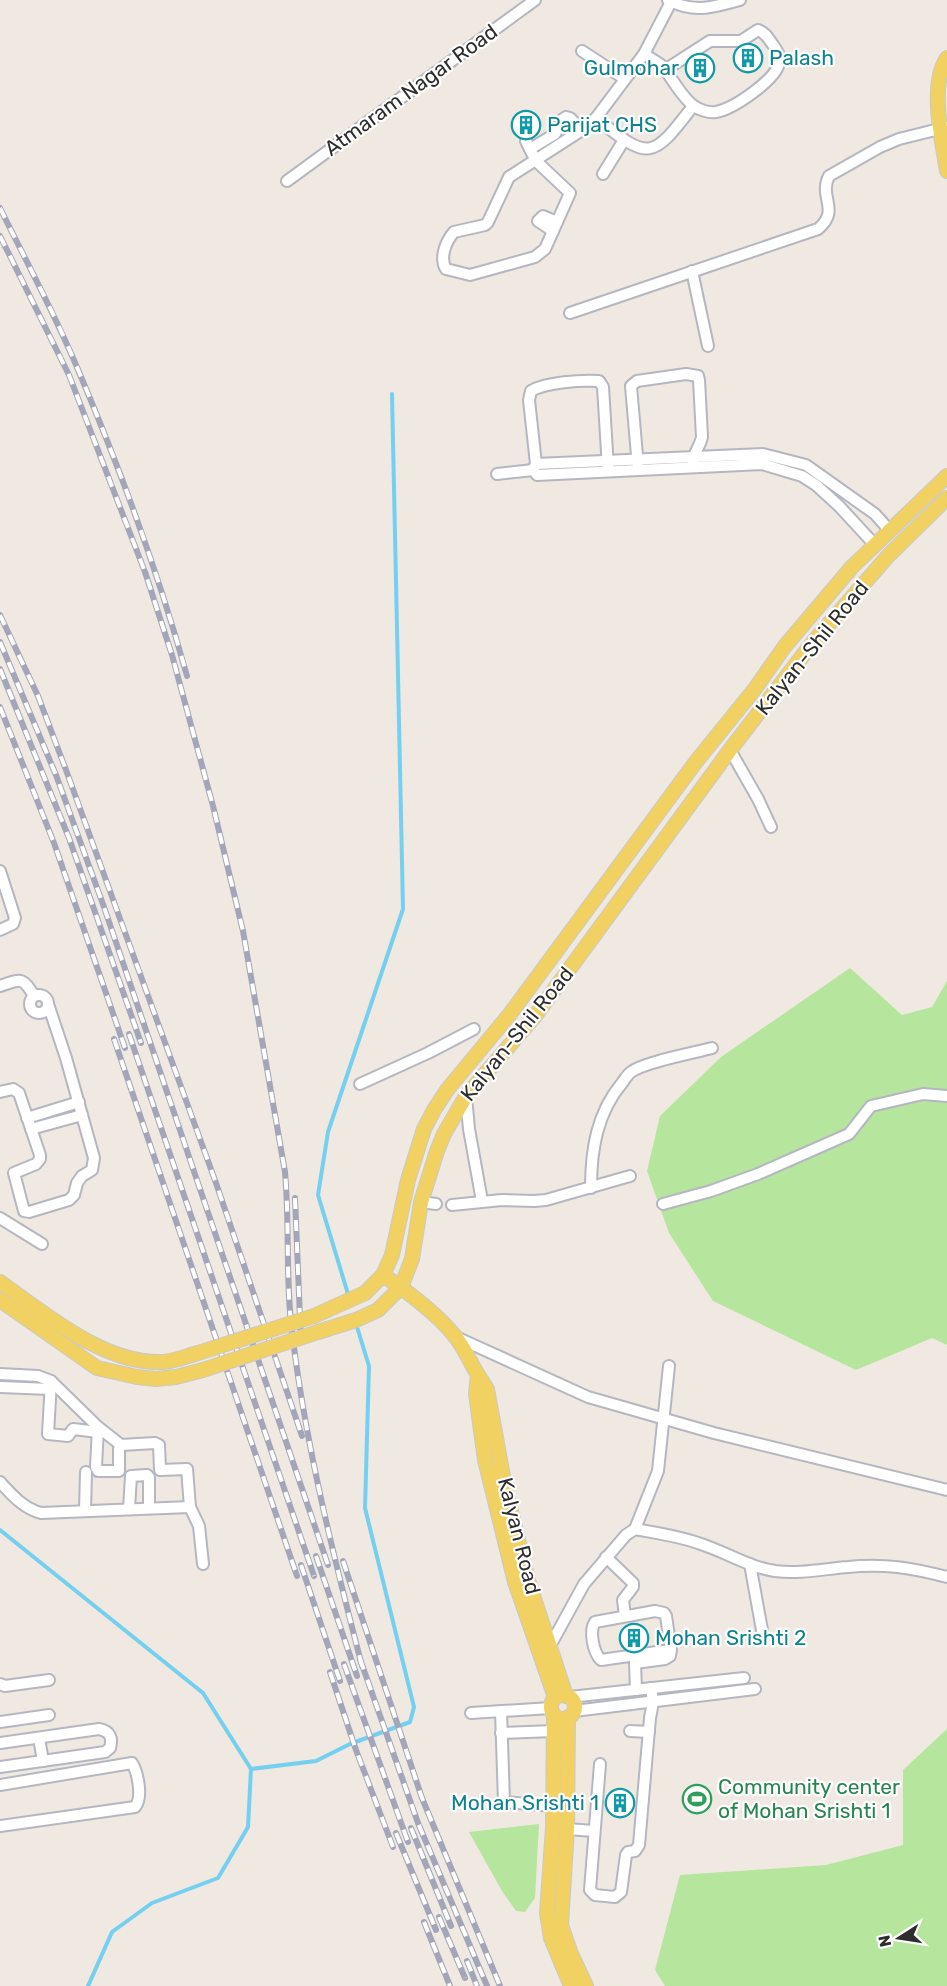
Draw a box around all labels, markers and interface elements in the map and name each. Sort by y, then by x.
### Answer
street label: Atmaram Nagar Road [319,18,502,161]
building icon: Palash [732,42,764,74]
place label: Palash [769,45,834,70]
building icon: Gulmohar [684,52,716,84]
place label: Gulmohar [584,55,679,80]
building icon: Parijat CHS [510,109,542,141]
place label: Parijat CHS [547,112,657,137]
street label: Kalyan-Shil Road [750,576,873,720]
street label: Kalyan-Shil Road [455,962,578,1106]
street label: Kalyan Road [493,1475,546,1597]
building icon: Mohan Srishti 2 [618,1622,650,1654]
place label: Mohan Srishti 2 [655,1625,806,1650]
place label: Community center of Mohan Srishti 1 [718,1774,900,1823]
sports icon: Community center of Mohan Srishti 1 [681,1783,713,1815]
building icon: Mohan Srishti 1 [604,1787,636,1819]
place label: Mohan Srishti 1 [451,1790,599,1815]
north arrow [869,1908,929,1968]
text: N [874,1933,895,1949]

